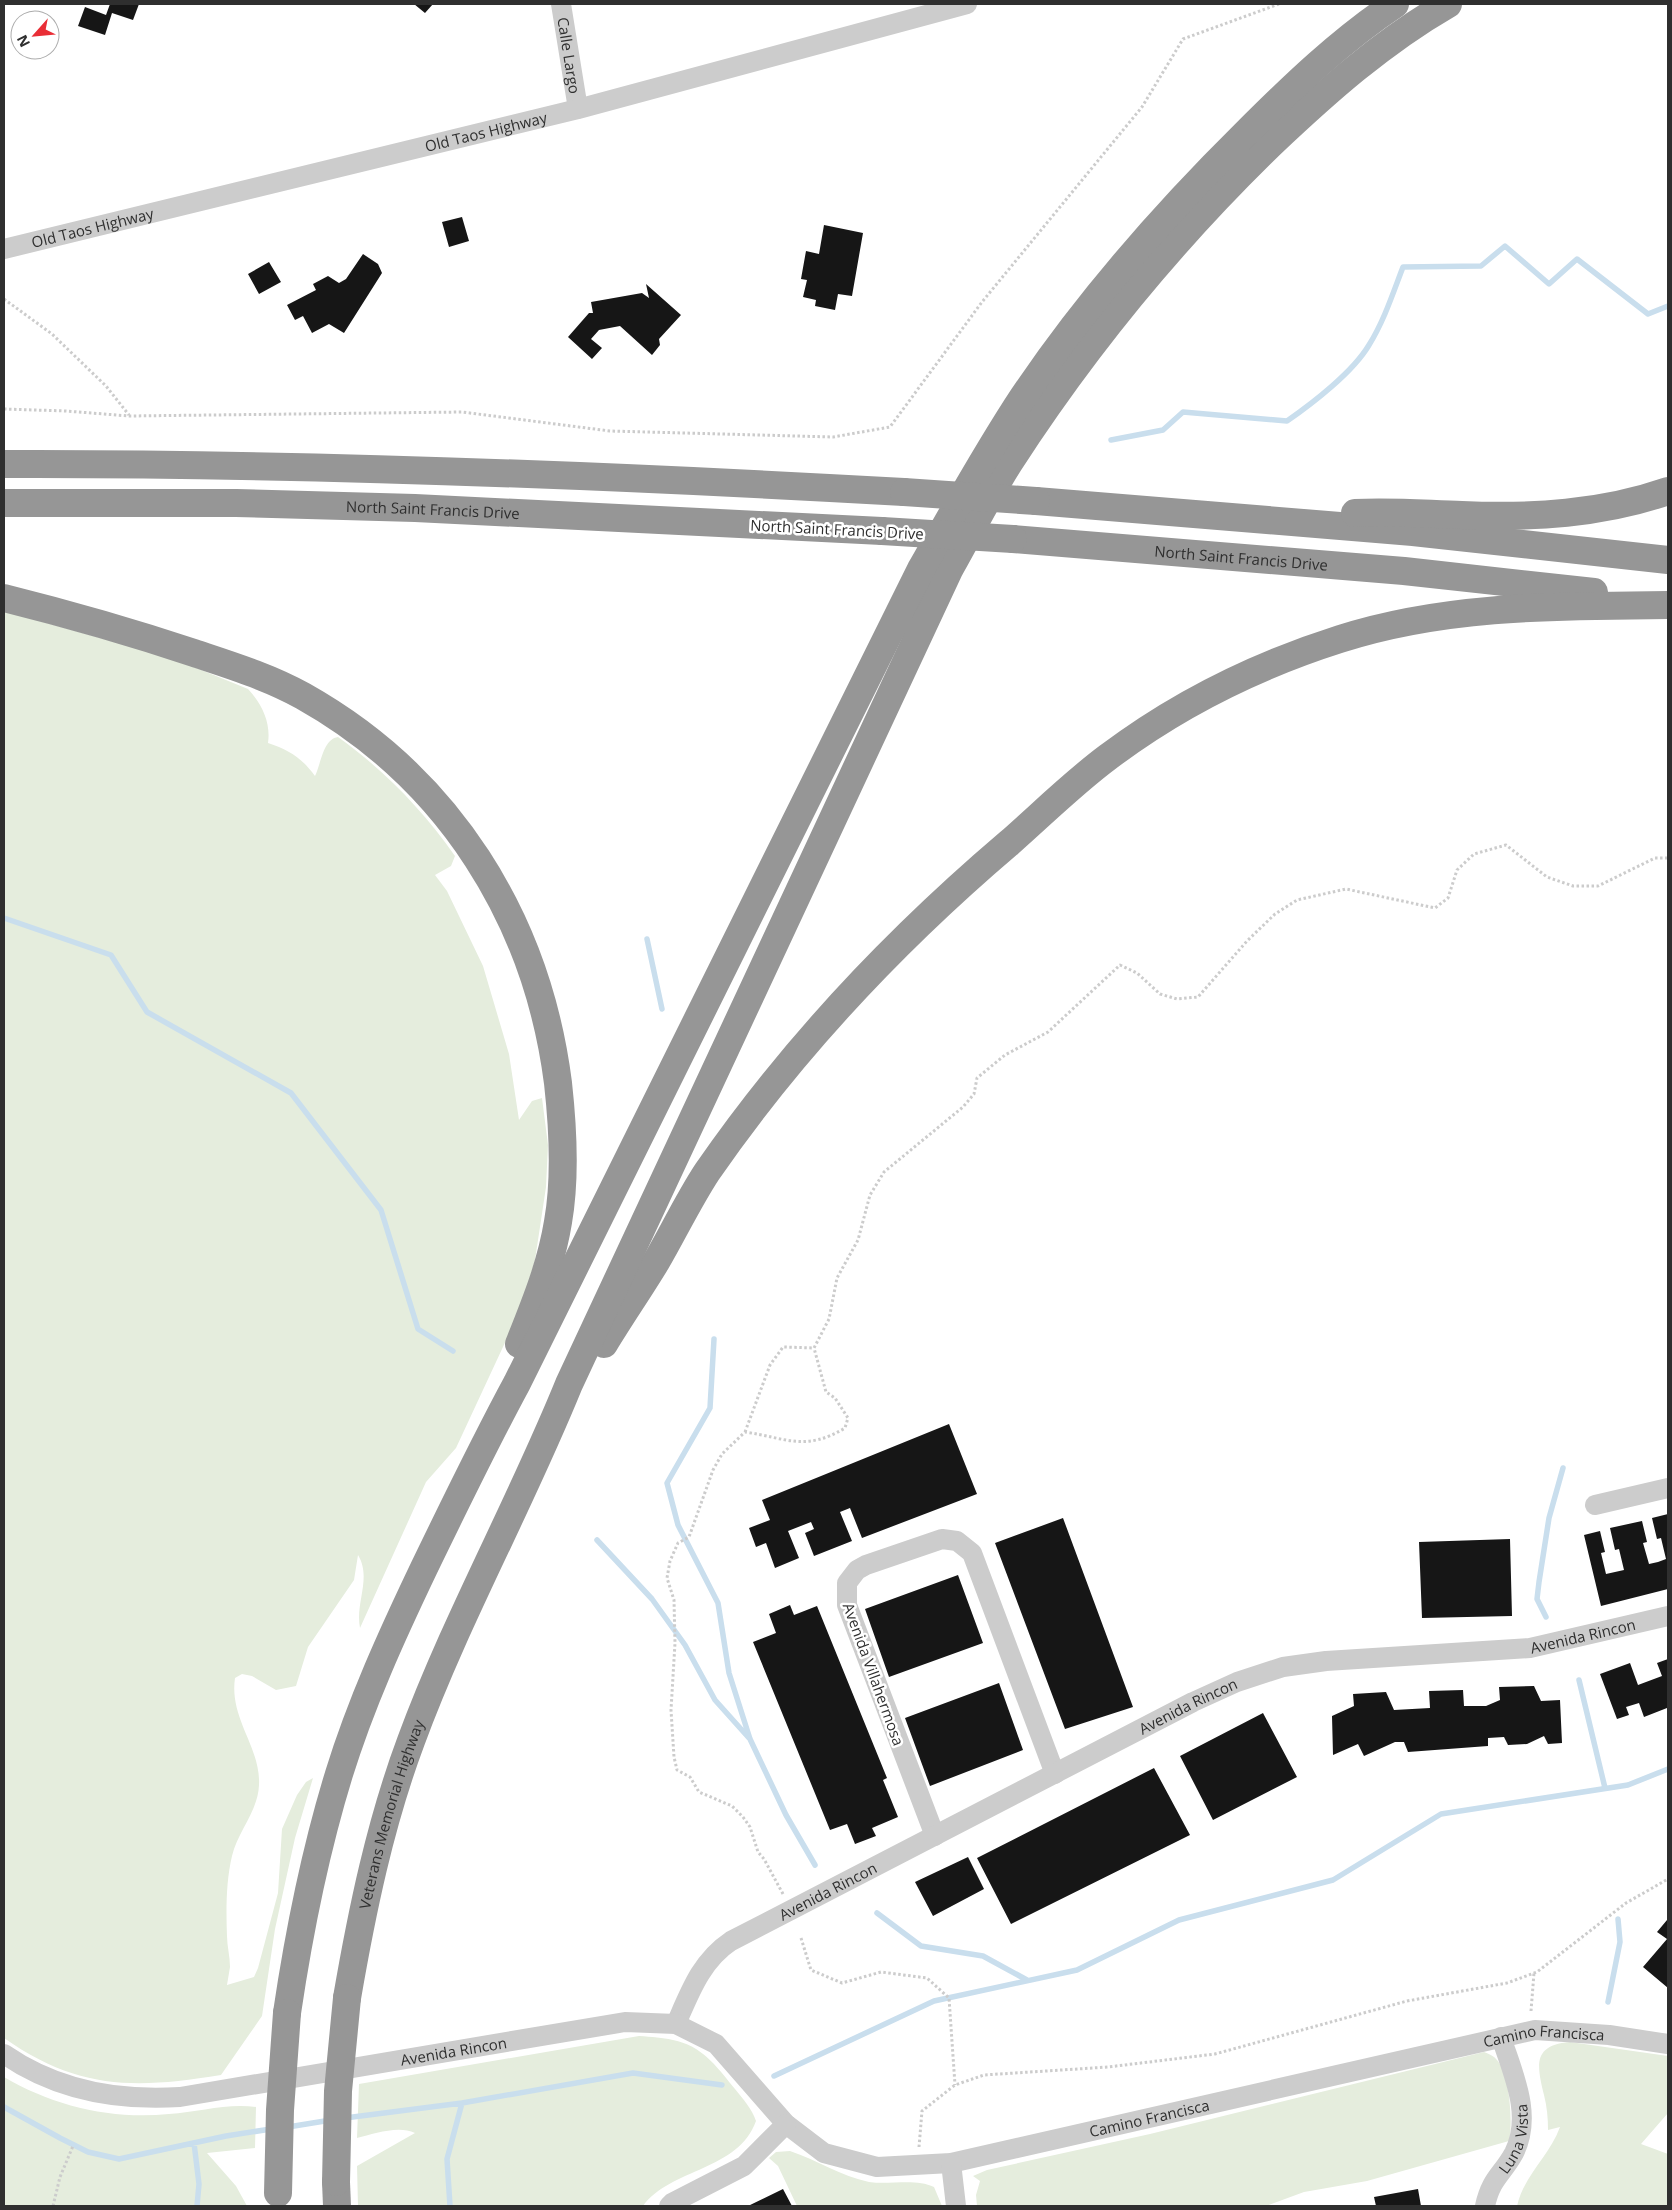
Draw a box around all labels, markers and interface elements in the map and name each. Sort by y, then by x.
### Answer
north arrow [10,10,60,60]
street label: Calle Largo [553,16,585,95]
text: N [12,32,34,51]
street label: Old Taos Highway [423,107,549,156]
street label: Old Taos Highway [29,203,156,252]
street label: North Saint Francis Drive [346,496,520,523]
street label: North Saint Francis Drive [750,514,924,544]
street label: North Saint Francis Drive [1154,541,1329,575]
street label: Avenida Villahermosa [839,1600,909,1748]
street label: Avenida Rincon [1528,1614,1637,1658]
street label: Avenida Rincon [1135,1673,1240,1738]
street label: Veterans Memorial Highway [354,1716,428,1911]
street label: Avenida Rincon [775,1857,880,1925]
street label: Camino Francisca [1481,2020,1605,2052]
street label: Avenida Rincon [399,2032,508,2070]
street label: Camino Francisca [1087,2094,1211,2141]
street label: Luna Vista [1494,2103,1532,2177]

